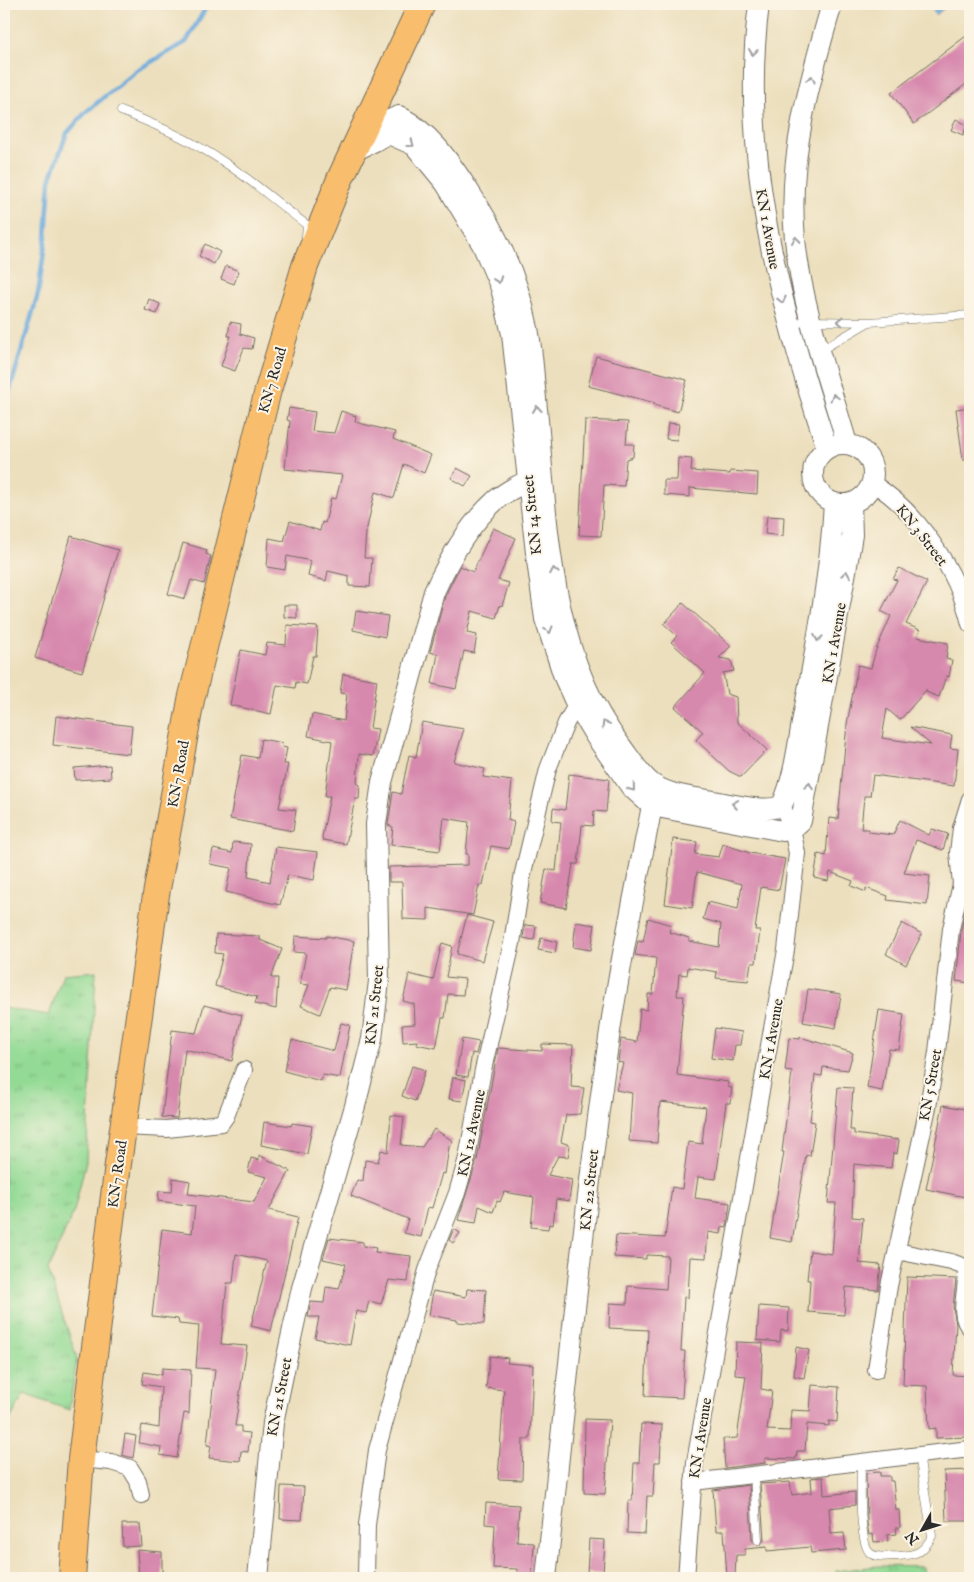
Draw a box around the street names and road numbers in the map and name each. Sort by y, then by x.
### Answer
street label: KN 1 Avenue [751,187,784,271]
street label: KN7 Road [254,344,291,415]
street label: KN 14 Street [519,474,546,556]
street label: KN 3 Street [892,501,952,570]
street label: KN 1 Avenue [818,601,851,685]
street label: KN7 Road [163,738,194,809]
street label: KN 21 Street [361,964,388,1046]
street label: KN 1 Avenue [755,997,788,1081]
street label: KN 5 Street [915,1047,946,1123]
street label: KN 12 Avenue [453,1088,490,1179]
street label: KN7 Road [103,1138,132,1209]
street label: KN 22 Street [576,1148,603,1232]
street label: KN 21 Street [263,1356,296,1438]
street label: KN 1 Avenue [685,1396,716,1480]

